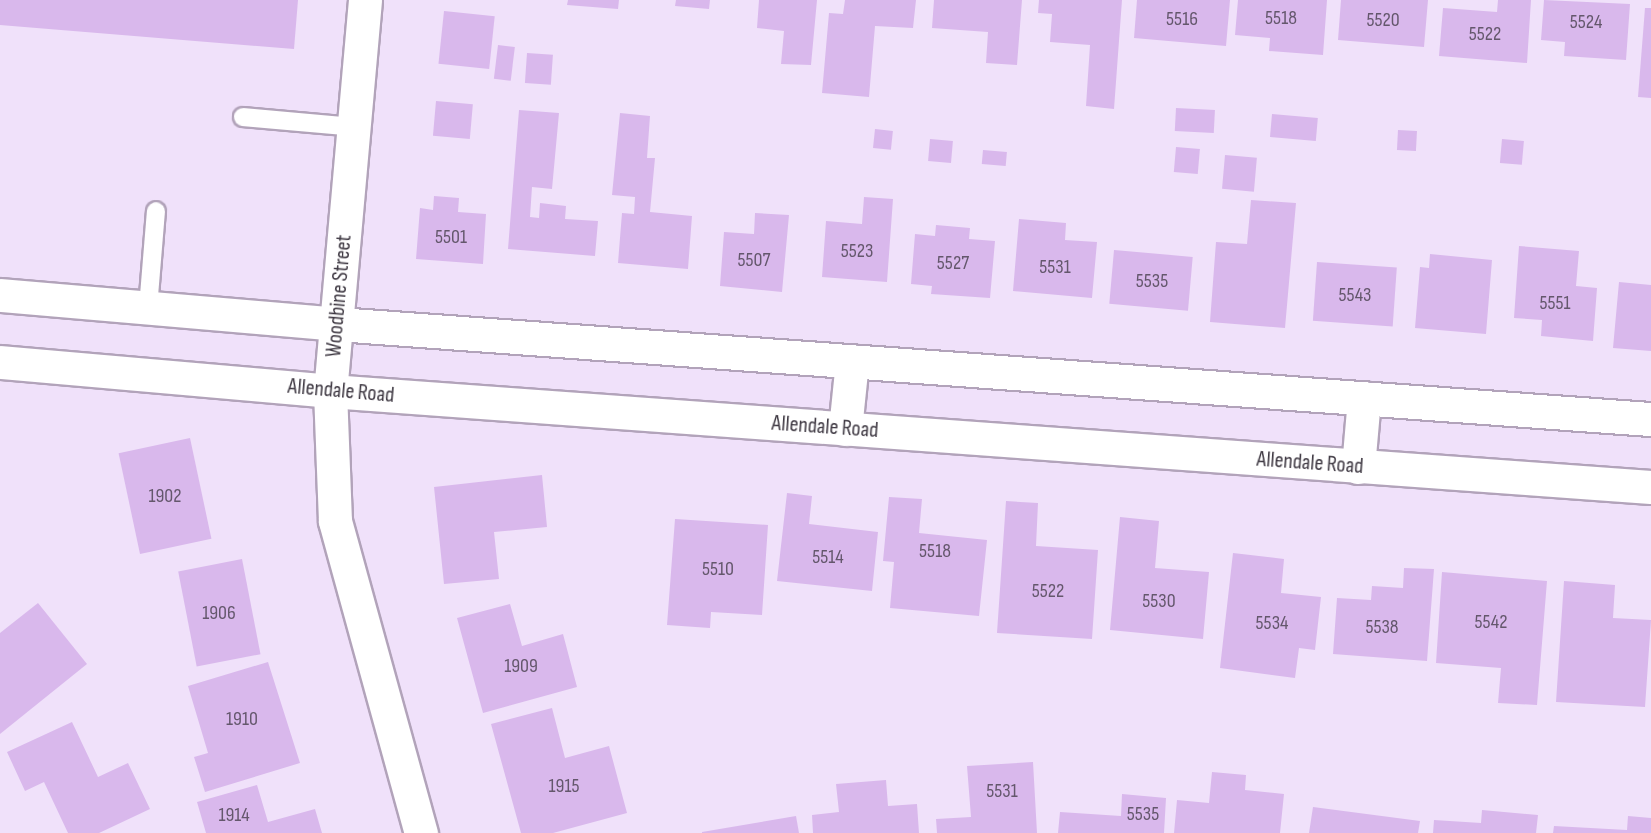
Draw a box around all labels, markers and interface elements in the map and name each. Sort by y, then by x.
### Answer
house number: 5518 [1265,6,1297,30]
house number: 5516 [1166,7,1198,31]
house number: 5520 [1366,8,1400,32]
house number: 5524 [1570,10,1602,34]
house number: 5522 [1469,22,1501,46]
house number: 5501 [435,225,467,249]
street label: Woodbine Street [320,234,358,358]
house number: 5523 [841,239,873,263]
house number: 5507 [738,248,770,272]
house number: 5527 [937,251,969,275]
house number: 5531 [1039,255,1071,279]
house number: 5535 [1136,269,1168,293]
house number: 5543 [1339,283,1371,307]
house number: 5551 [1539,291,1571,315]
street label: Allendale Road [287,373,395,409]
street label: Allendale Road [771,410,879,444]
street label: Allendale Road [1256,446,1364,480]
house number: 1902 [148,484,182,508]
house number: 5518 [919,539,951,563]
house number: 5514 [812,545,844,569]
house number: 5510 [702,557,734,581]
house number: 5522 [1032,579,1064,603]
house number: 5530 [1142,589,1176,613]
house number: 1906 [202,601,236,625]
house number: 5542 [1475,610,1507,634]
house number: 5534 [1256,611,1288,635]
house number: 5538 [1365,615,1399,639]
house number: 1909 [504,654,538,678]
house number: 1910 [226,707,258,731]
house number: 1915 [549,774,579,798]
house number: 5531 [986,779,1018,803]
house number: 5535 [1127,802,1159,826]
house number: 1914 [218,803,250,827]

